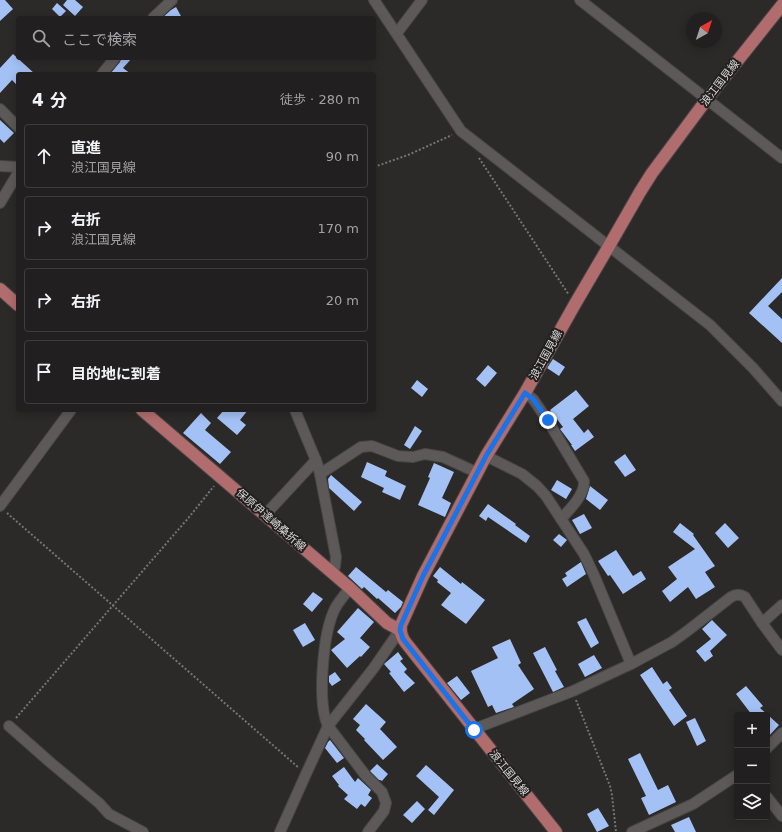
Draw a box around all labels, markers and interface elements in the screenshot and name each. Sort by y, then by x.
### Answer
north arrow [686,12,722,48]
search box [16,16,376,60]
icon: search [30,27,52,49]
text: ここで検索 [62,31,137,49]
street label: 浪江国見線 [698,57,742,109]
text: 4 分 [32,90,67,110]
text: 徒歩 · 280 m [280,92,360,107]
text: 直進 [71,139,101,157]
icon: ahead [33,145,55,167]
text: 90 m [326,149,359,164]
text: 浪江国見線 [71,160,136,175]
text: 右折 [71,211,101,229]
icon: right [33,217,55,239]
text: 170 m [317,221,359,236]
text: 浪江国見線 [71,232,136,247]
icon: right [33,289,55,311]
text: 右折 [71,293,101,311]
text: 20 m [326,293,359,308]
street label: 浪江国見線 [527,328,565,382]
icon: arrive [33,361,55,383]
text: 目的地に到着 [71,365,161,383]
route end [539,411,557,429]
street label: 保原伊達崎桑折線 [234,486,308,554]
map controls [734,712,770,820]
button: + [734,712,770,748]
route start [465,721,483,739]
street label: 浪江国見線 [487,748,531,798]
button: − [734,748,770,784]
button: layers [734,784,770,820]

